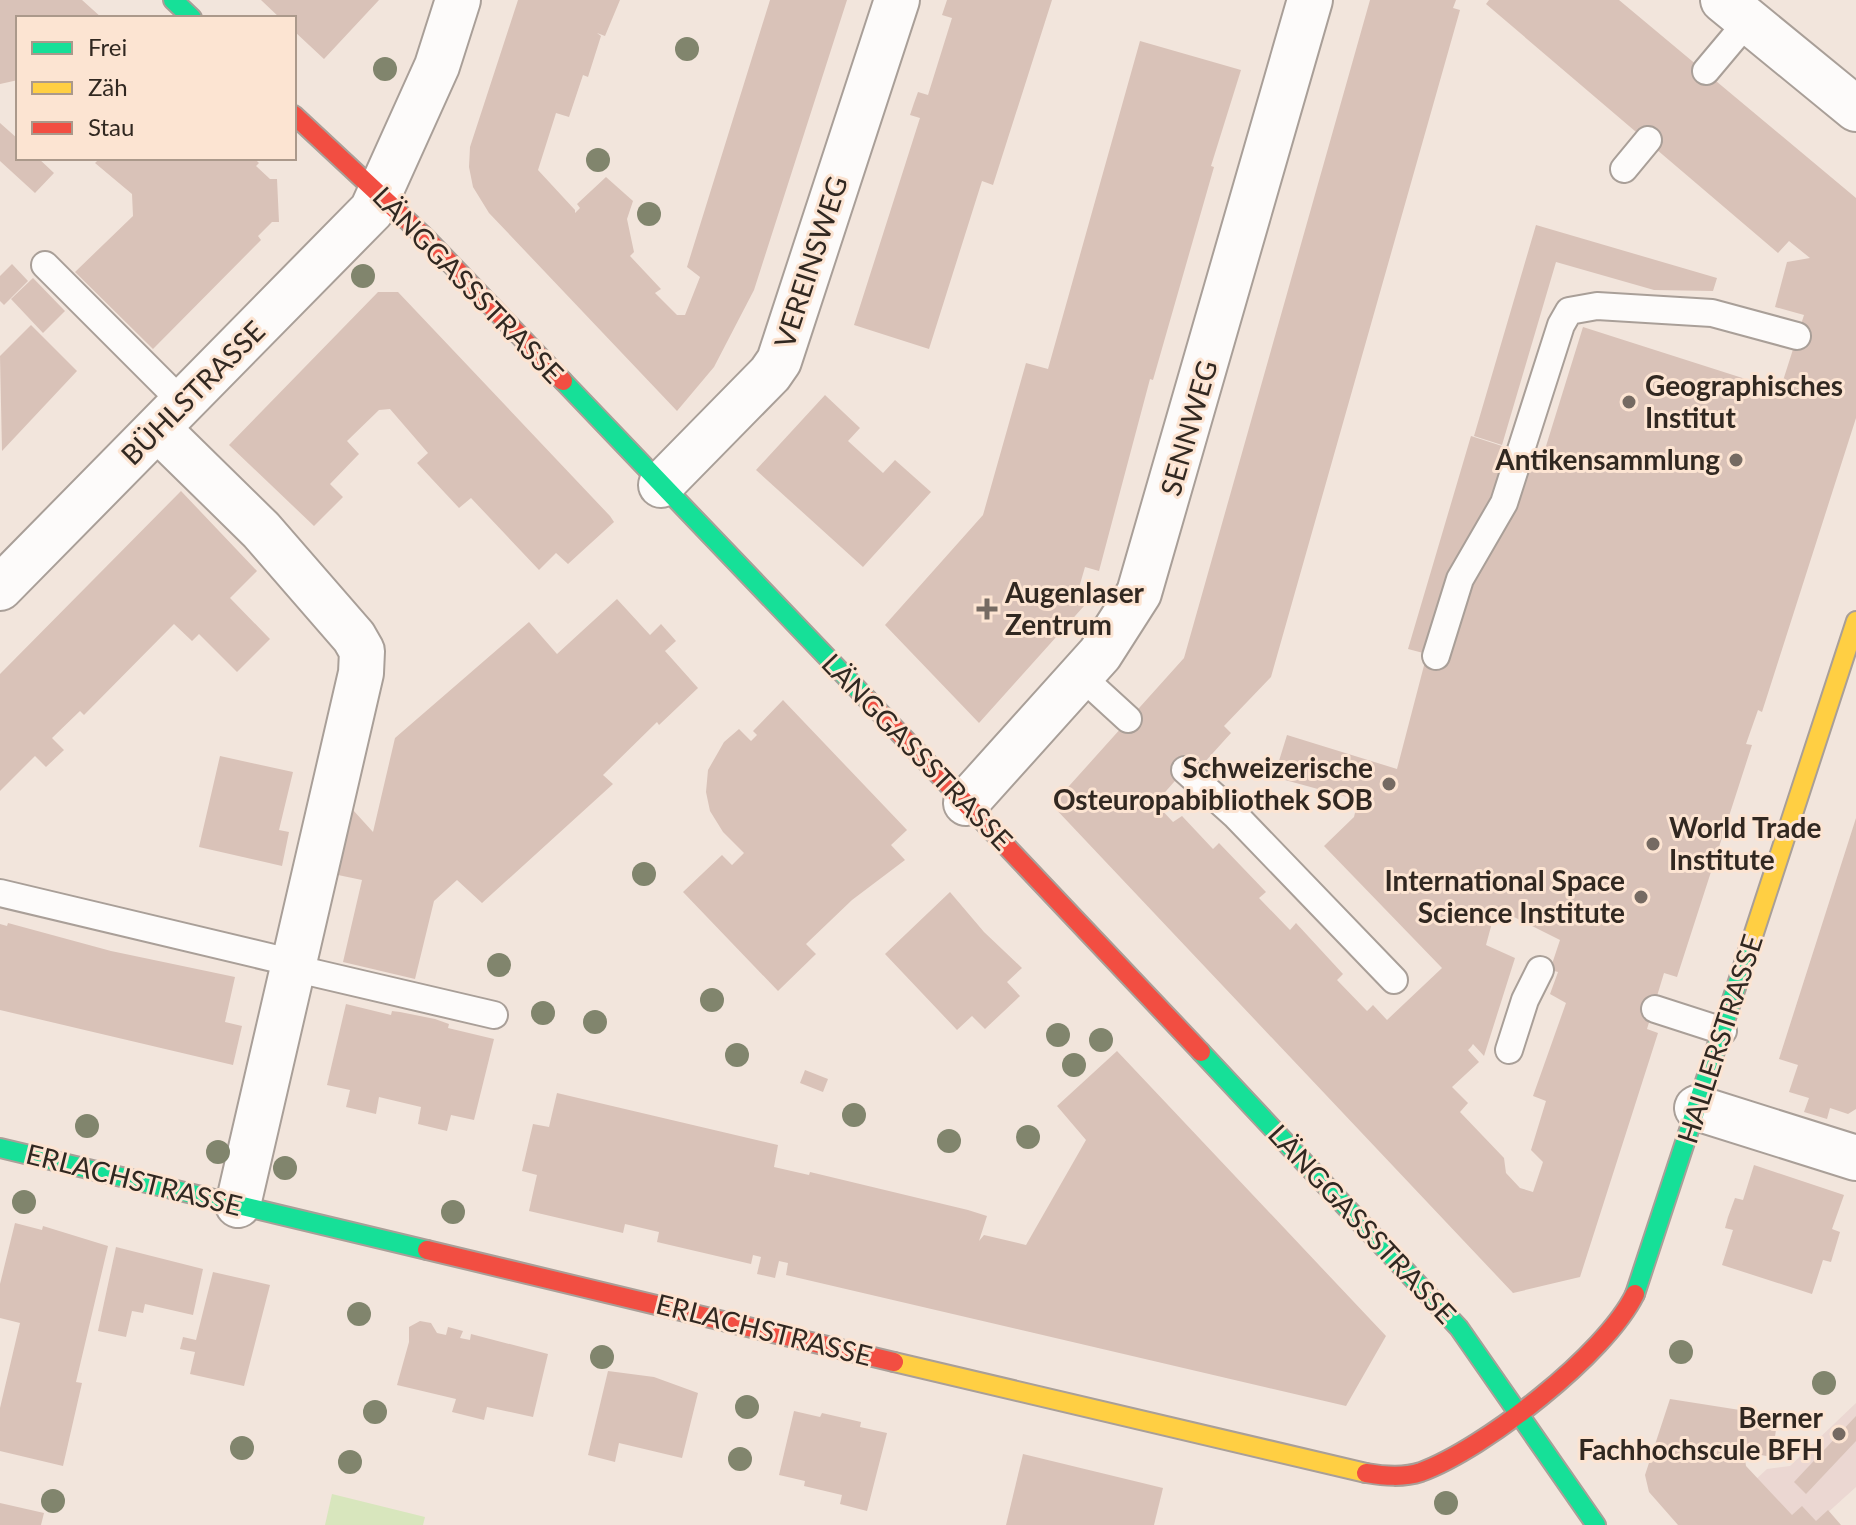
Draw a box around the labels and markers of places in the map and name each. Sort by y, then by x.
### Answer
place label: Geographisches Institut [1645,368,1843,434]
marker: Geographisches Institut [1620,393,1638,411]
place label: Antikensammlung [1494,442,1720,476]
marker: Antikensammlung [1727,451,1745,469]
place label: Augenlaser Zentrum [1004,575,1145,641]
marker: Augenlaser Zentrum [976,598,998,620]
place label: Schweizerische Osteuropabibliothek SOB [1053,750,1373,816]
marker: Schweizerische Osteuropabibliothek SOB [1380,775,1398,793]
place label: World Trade Institute [1669,810,1821,876]
marker: World Trade Institute [1644,835,1662,853]
place label: International Space Science Institute [1385,863,1625,929]
marker: International Space Science Institute [1632,888,1650,906]
place label: Berner Fachhochscule BFH [1578,1400,1824,1466]
marker: Berner Fachhochscule BFH [1830,1425,1848,1443]

